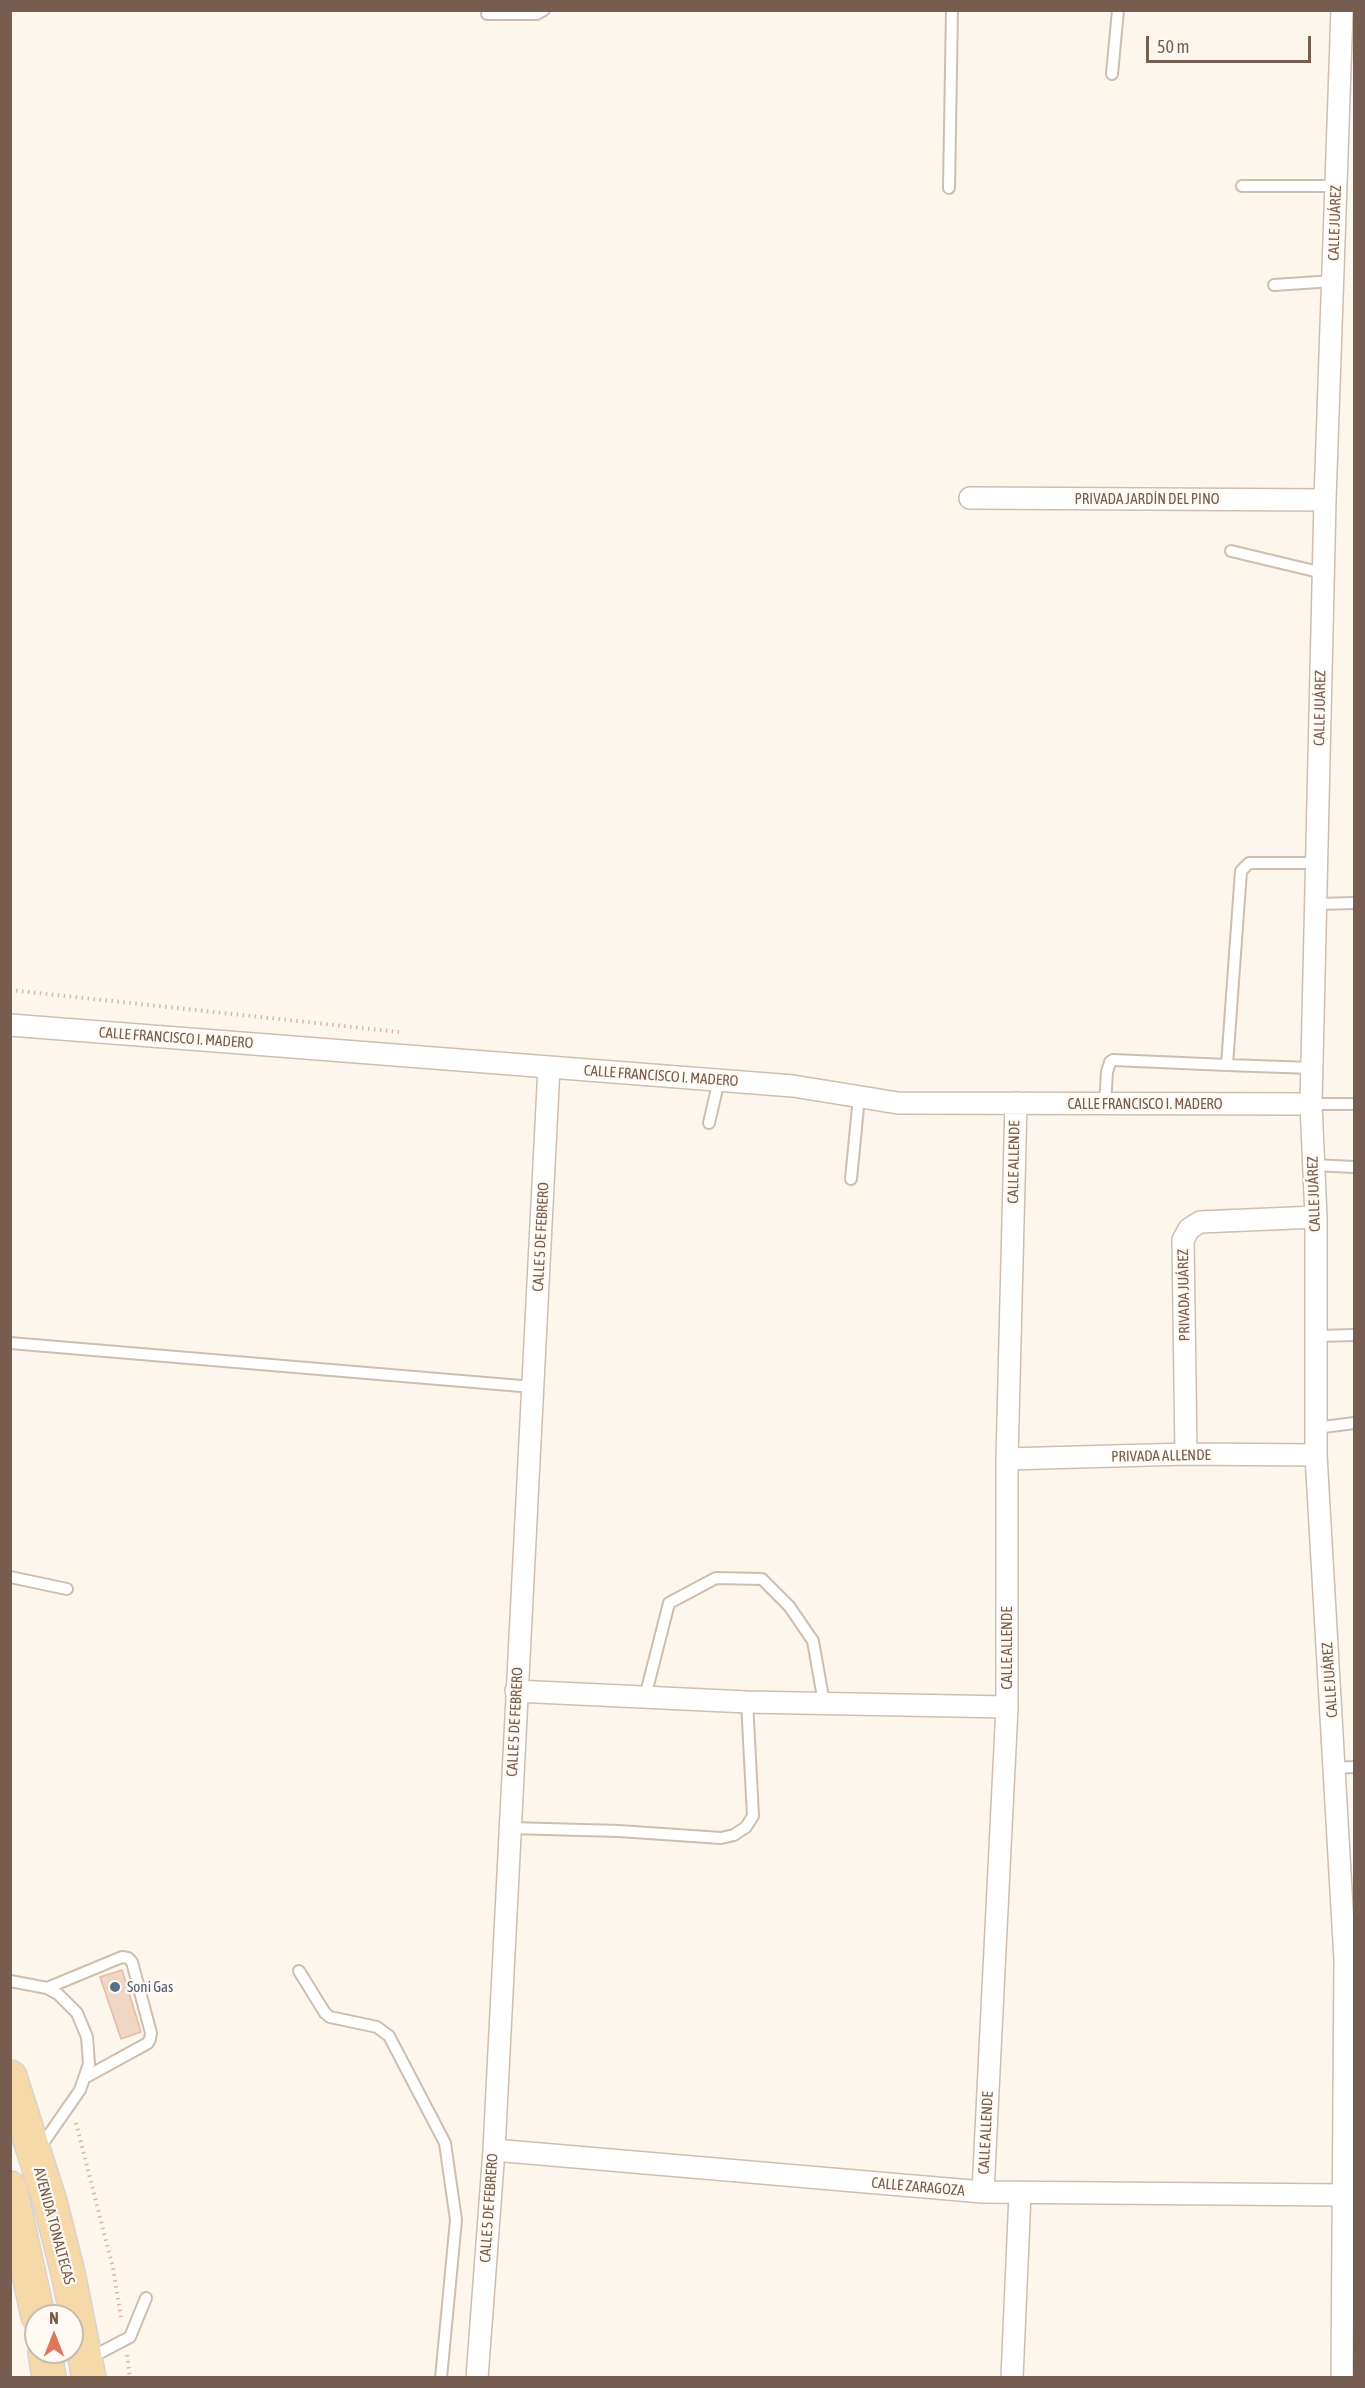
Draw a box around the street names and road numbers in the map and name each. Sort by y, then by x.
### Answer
street label: CALLE JUÁREZ [1325,185,1345,261]
street label: PRIVADA JARDÍN DEL PINO [1074,490,1220,508]
street label: CALLE JUÁREZ [1310,670,1330,746]
street label: CALLE FRANCISCO I. MADERO [98,1024,254,1052]
street label: CALLE FRANCISCO I. MADERO [583,1062,739,1090]
street label: CALLE FRANCISCO I. MADERO [1068,1095,1222,1113]
street label: CALLE ALLENDE [1004,1120,1024,1204]
street label: CALLE JUÁREZ [1304,1156,1324,1232]
street label: CALLE 5 DE FEBRERO [529,1182,553,1292]
street label: PRIVADA JUÁREZ [1174,1249,1194,1341]
street label: PRIVADA ALLENDE [1111,1446,1211,1466]
street label: CALLE ALLENDE [998,1606,1016,1690]
street label: CALLE JUÁREZ [1318,1642,1342,1718]
street label: CALLE 5 DE FEBRERO [503,1667,527,1777]
street label: CALLE ALLENDE [975,2091,997,2175]
street label: CALLE 5 DE FEBRERO [476,2153,502,2263]
street label: AVENIDA TONALTECAS [30,2166,78,2286]
street label: CALLE ZARAGOZA [871,2174,965,2200]

